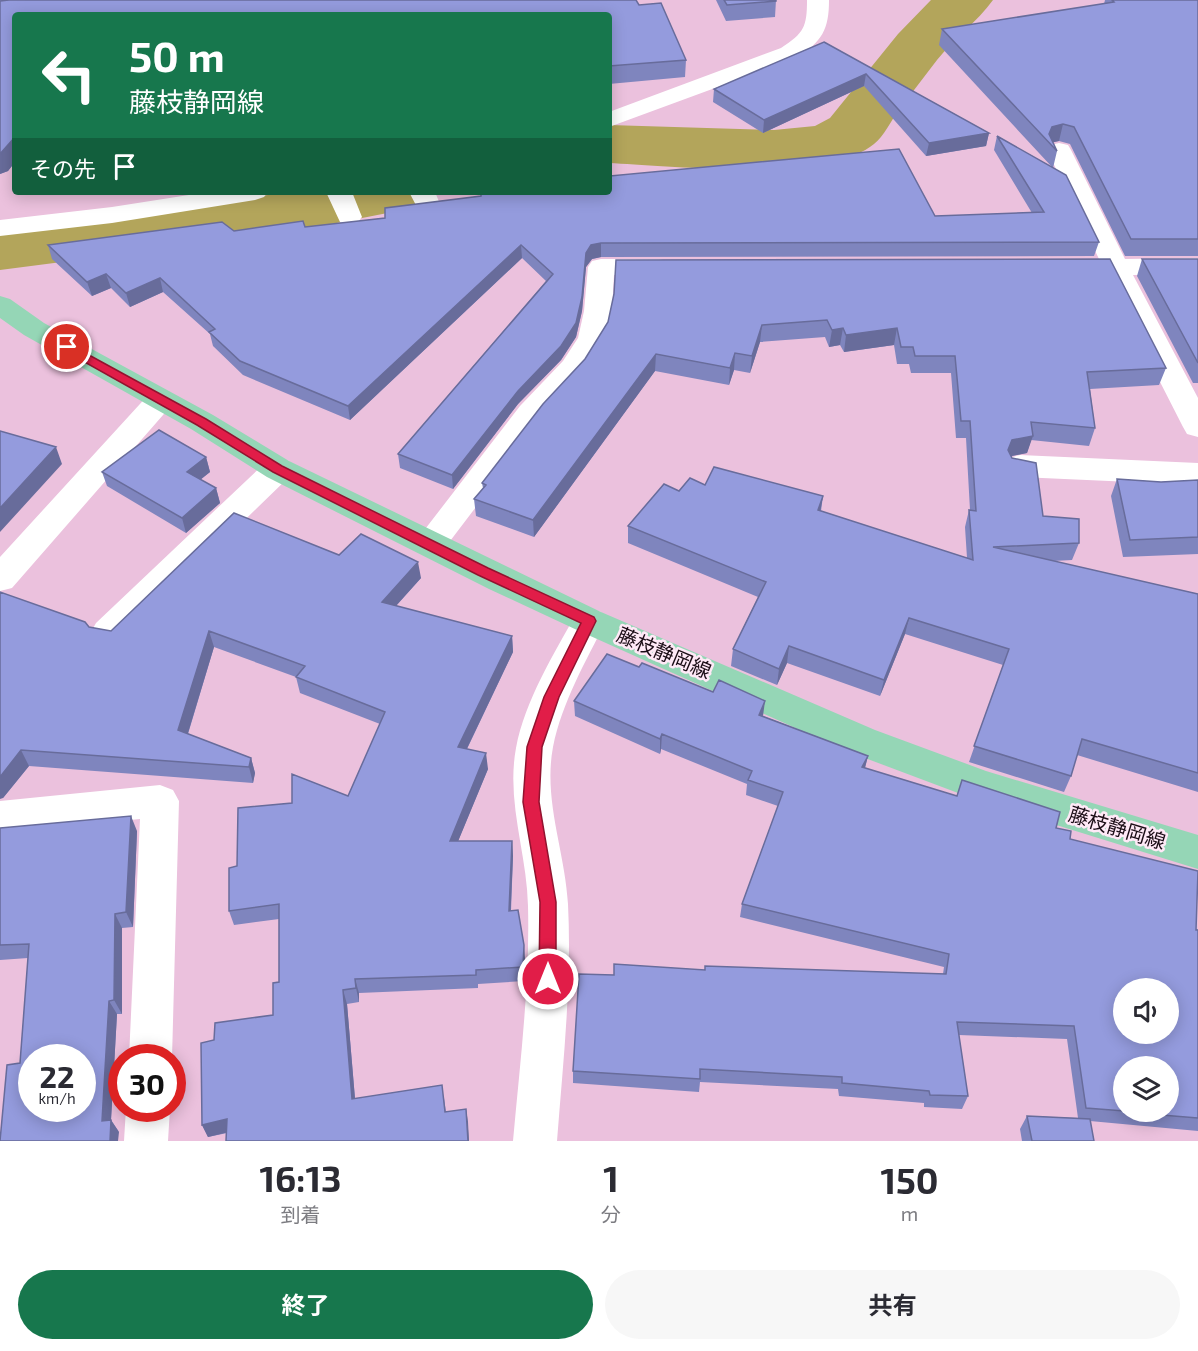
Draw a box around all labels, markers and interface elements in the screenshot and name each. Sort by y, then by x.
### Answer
text: 50 m [129,30,225,80]
icon: left [30,36,108,114]
text: 藤枝静岡線 [129,85,264,117]
icon: arrive [108,150,141,183]
text: その先 [30,155,96,181]
pin [41,321,92,372]
icon: arrive [50,330,83,363]
street label: 藤枝静岡線 [614,621,715,683]
street label: 藤枝静岡線 [1066,801,1169,853]
position arrow [516,947,580,1011]
map controls [1113,978,1179,1122]
button: sound [1113,978,1179,1044]
speed limit sign: 30 [108,1044,186,1122]
button: layers [1113,1056,1179,1122]
text: 22 [40,1058,74,1094]
text: km/h [38,1089,76,1107]
text: 16:13 [259,1156,341,1199]
text: 1 [603,1156,619,1199]
text: 150 [880,1158,939,1201]
text: m [901,1201,918,1225]
text: 到着 [280,1202,320,1226]
text: 分 [601,1202,621,1226]
button: 終了 [18,1270,593,1339]
button: 共有 [605,1270,1180,1339]

